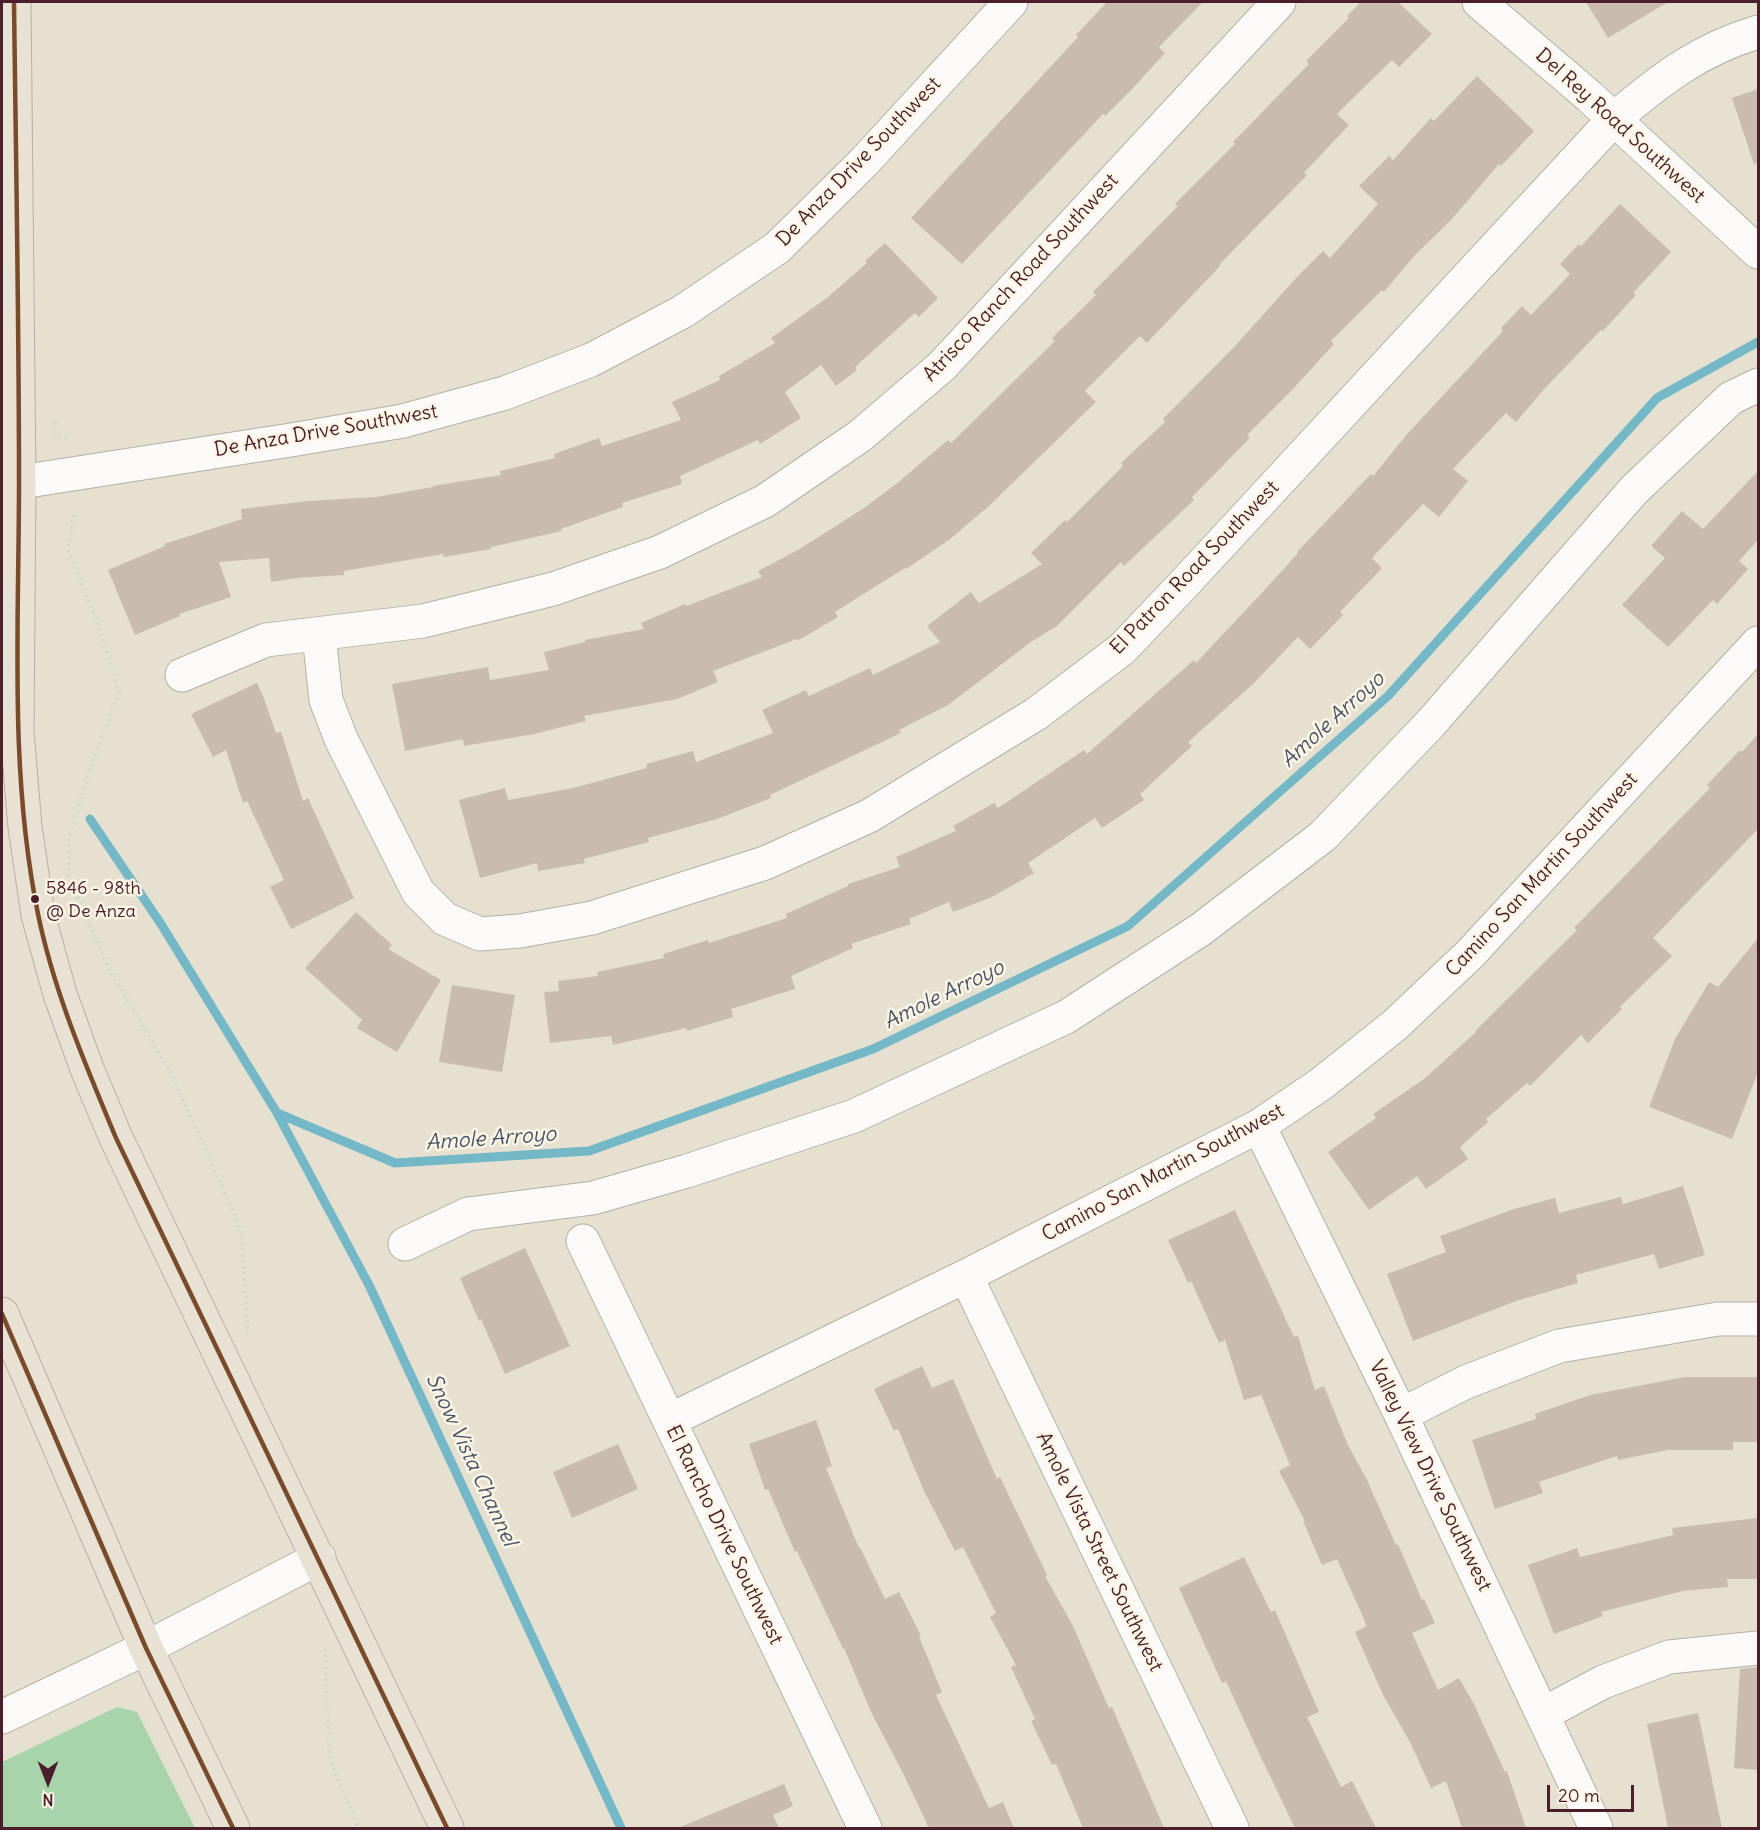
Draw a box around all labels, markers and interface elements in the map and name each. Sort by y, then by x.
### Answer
street label: Del Rey Road Southwest [1530,44,1710,208]
street label: De Anza Drive Southwest [772,72,946,252]
street label: Atrisco Ranch Road Southwest [918,169,1124,387]
street label: De Anza Drive Southwest [212,400,440,462]
street label: El Patron Road Southwest [1106,476,1284,660]
water label: Amole Arroyo [1276,667,1390,773]
street label: Camino San Martin Southwest [1441,768,1643,982]
place label: 5846 - 98th @ De Anza [46,878,141,920]
marker: 5846 - 98th @ De Anza [29,893,41,905]
water label: Amole Arroyo [880,955,1008,1035]
street label: Camino San Martin Southwest [1038,1099,1288,1247]
water label: Amole Arroyo [425,1122,557,1156]
street label: Valley View Drive Southwest [1364,1357,1496,1595]
water label: Snow Vista Channel [420,1370,522,1550]
street label: El Rancho Drive Southwest [660,1421,788,1649]
street label: Amole Vista Street Southwest [1031,1428,1167,1676]
north arrow [18,1752,78,1812]
scale bar [1550,1773,1637,1811]
text: 20 m [1558,1784,1600,1807]
text: N [42,1790,54,1810]

